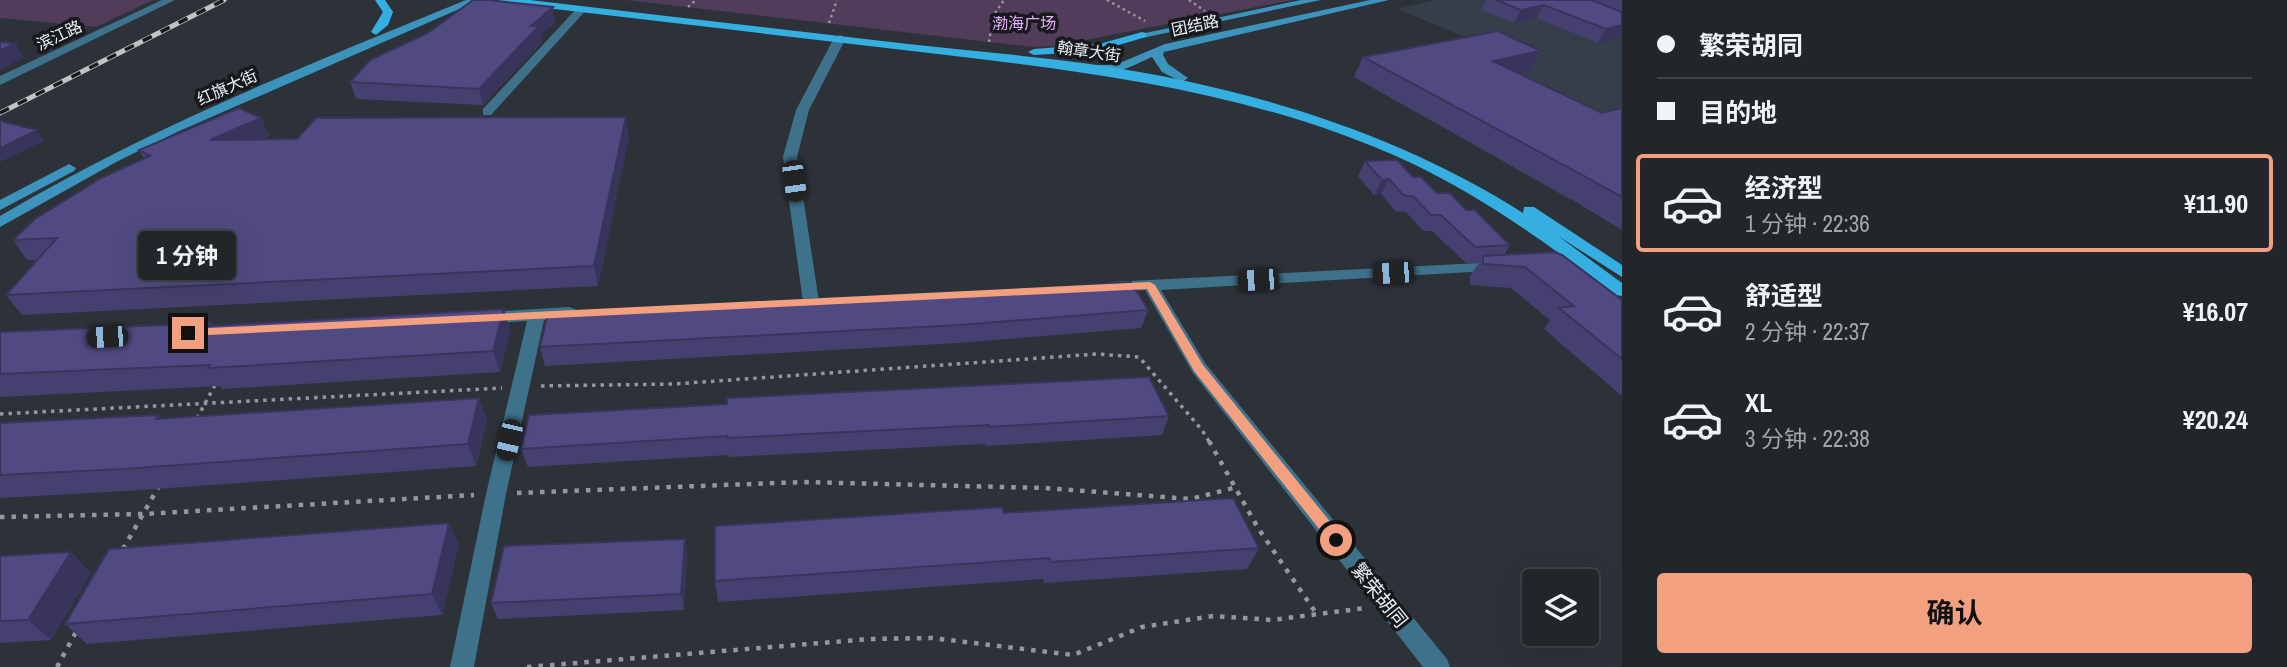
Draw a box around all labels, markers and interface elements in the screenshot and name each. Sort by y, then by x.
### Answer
street label: 团结路 [1169,9,1221,41]
park label: 渤海广场 [992,12,1056,34]
street label: 滨江路 [33,15,85,55]
text: 繁荣胡同 [1699,28,1803,63]
street label: 翰章大街 [1056,36,1122,66]
street label: 红旗大街 [193,64,261,110]
text: 目的地 [1699,95,1777,130]
car [781,159,808,203]
text: 经济型 [1745,170,1823,205]
icon: car [1661,172,1724,235]
text: ¥11.90 [2184,186,2248,221]
text: 1 分钟 · 22:36 [1745,208,1870,239]
callout: 1 分钟 [139,232,237,280]
text: 1 分钟 [156,240,218,271]
car [1372,261,1415,285]
car [1237,268,1280,292]
text: 舒适型 [1745,278,1823,313]
icon: car [1661,280,1724,343]
text: ¥16.07 [2183,294,2248,329]
text: 2 分钟 · 22:37 [1745,316,1870,347]
route end [172,317,204,349]
car [86,325,129,349]
text: XL [1745,385,1772,420]
icon: car [1661,388,1724,451]
text: ¥20.24 [2183,402,2248,437]
car [495,417,524,463]
text: 3 分钟 · 22:38 [1745,423,1870,454]
route start [1320,524,1352,556]
street label: 繁荣胡同 [1346,557,1414,633]
map controls [1522,569,1599,646]
button: layers [1522,569,1599,646]
button: 确认 [1657,573,2252,653]

